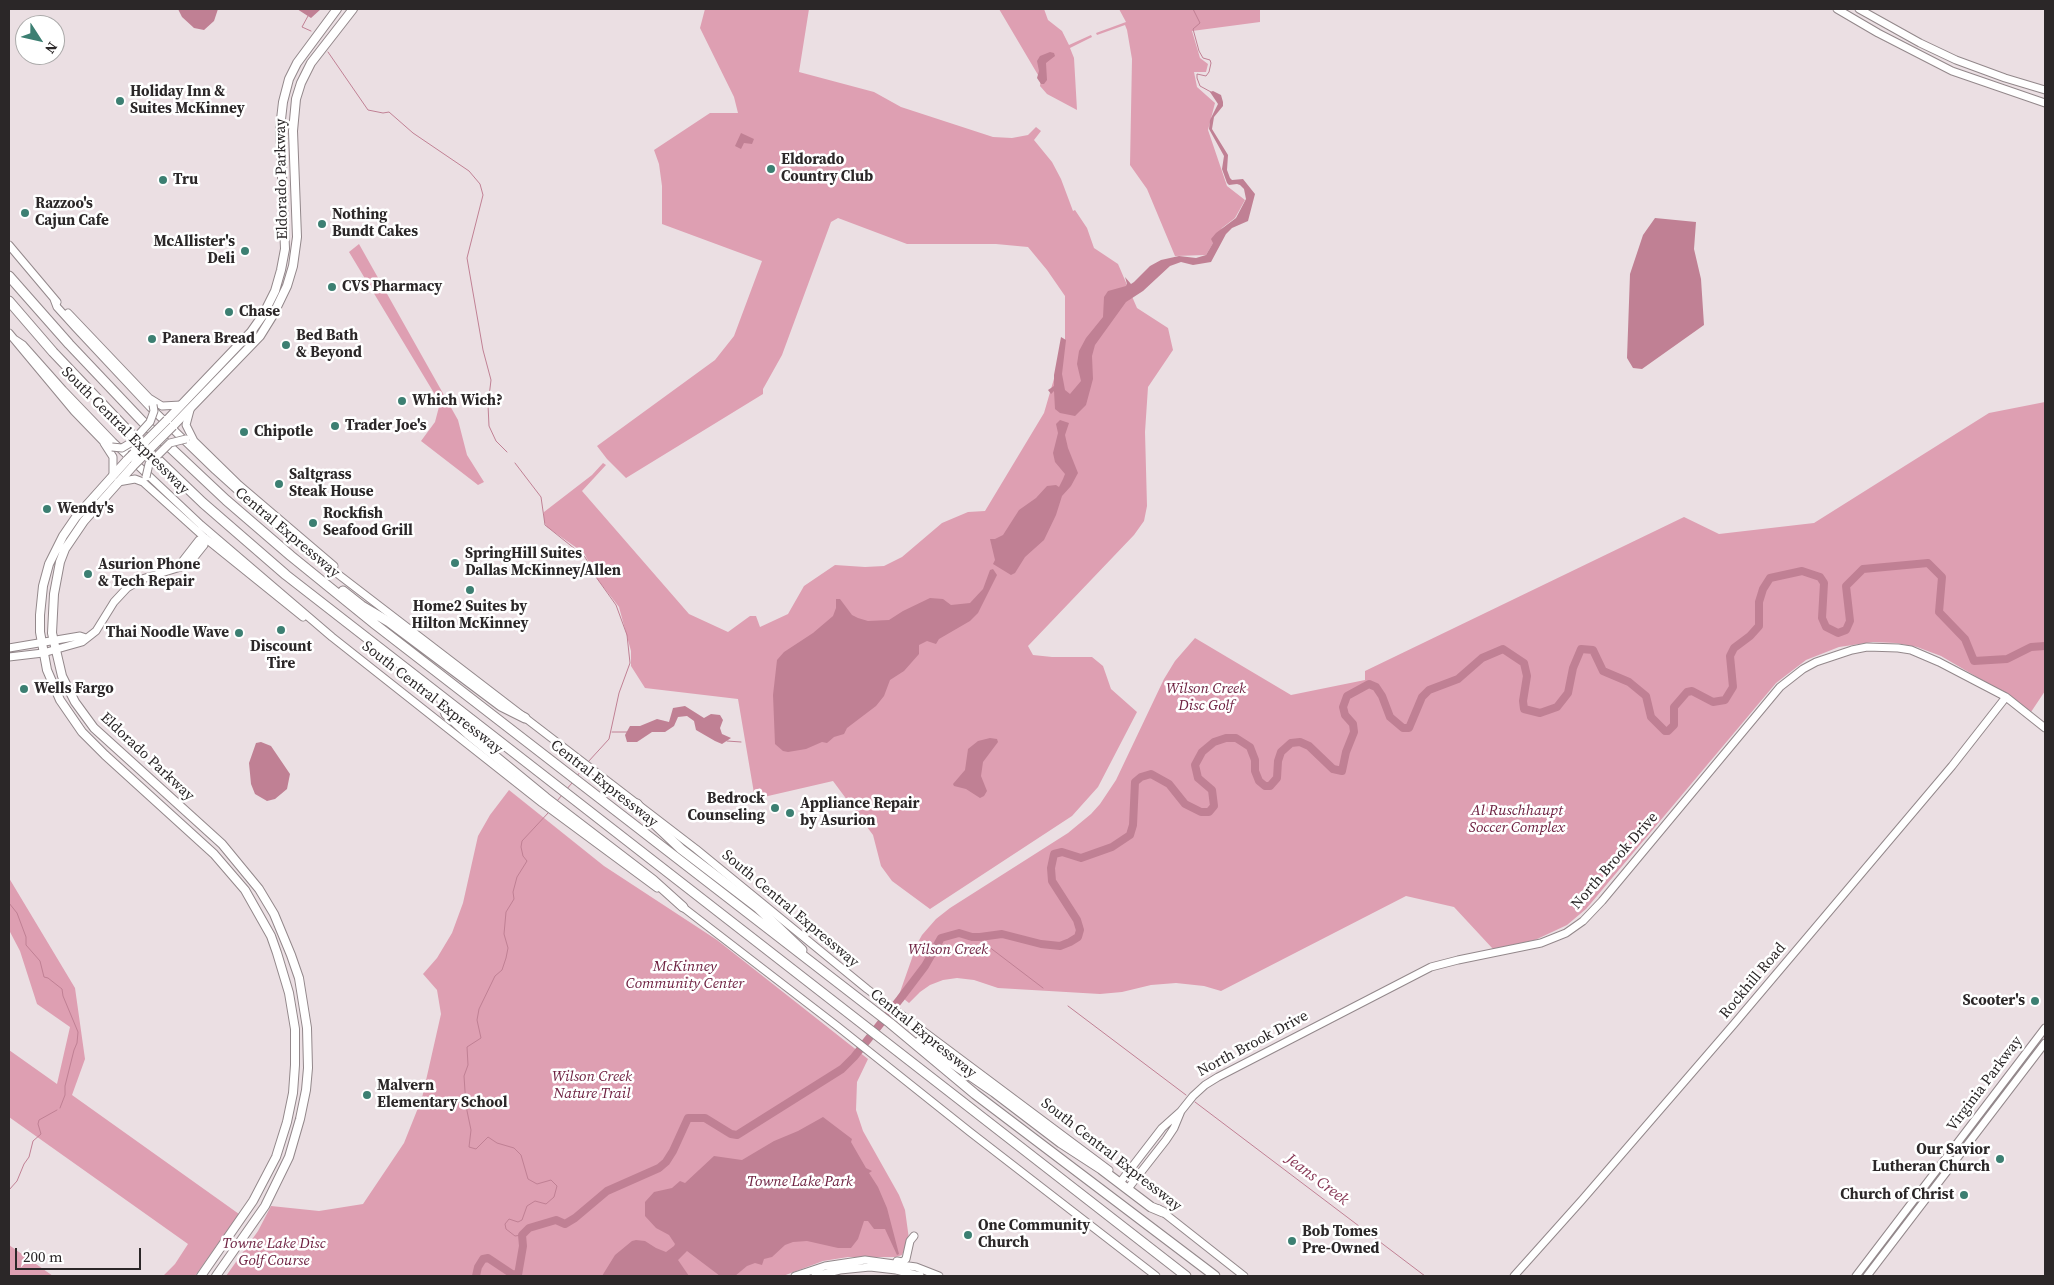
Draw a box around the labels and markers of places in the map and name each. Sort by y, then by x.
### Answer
place label: Holiday Inn & Suites McKinney [130,83,245,118]
marker: Holiday Inn & Suites McKinney [114,95,126,107]
place label: Eldorado Country Club [781,151,873,186]
marker: Eldorado Country Club [765,163,777,175]
place label: Tru [173,171,198,189]
marker: Tru [157,174,169,186]
place label: Razzoo's Cajun Cafe [35,195,109,230]
place label: Nothing Bundt Cakes [332,206,418,241]
marker: Razzoo's Cajun Cafe [19,207,31,219]
marker: Nothing Bundt Cakes [316,218,328,230]
place label: McAllister's Deli [153,233,235,268]
marker: McAllister's Deli [239,245,251,257]
place label: CVS Pharmacy [342,278,442,296]
marker: CVS Pharmacy [326,281,338,293]
place label: Chase [239,303,280,321]
marker: Chase [223,306,235,318]
place label: Bed Bath & Beyond [296,327,362,362]
place label: Panera Bread [162,330,255,348]
marker: Panera Bread [146,333,158,345]
marker: Bed Bath & Beyond [280,339,292,351]
place label: Which Wich? [412,392,503,410]
marker: Which Wich? [396,395,408,407]
place label: Trader Joe's [345,417,427,435]
marker: Trader Joe's [329,420,341,432]
place label: Chipotle [254,423,313,441]
marker: Chipotle [238,426,250,438]
place label: Saltgrass Steak House [289,466,373,501]
marker: Saltgrass Steak House [273,478,285,490]
place label: Wendy's [57,500,114,518]
marker: Wendy's [41,503,53,515]
place label: Rockfish Seafood Grill [323,505,413,540]
marker: Rockfish Seafood Grill [307,517,319,529]
place label: SpringHill Suites Dallas McKinney/Allen [465,545,621,580]
place label: Asurion Phone & Tech Repair [98,556,200,591]
marker: SpringHill Suites Dallas McKinney/Allen [449,557,461,569]
marker: Asurion Phone & Tech Repair [82,568,94,580]
marker: Home2 Suites by Hilton McKinney [464,584,476,596]
place label: Home2 Suites by Hilton McKinney [411,598,529,633]
place label: Thai Noodle Wave [106,624,229,642]
marker: Discount Tire [275,624,287,636]
marker: Thai Noodle Wave [233,627,245,639]
place label: Discount Tire [250,638,312,673]
place label: Wells Fargo [34,680,114,698]
marker: Wells Fargo [18,683,30,695]
place label: Bedrock Counseling [688,790,765,825]
place label: Appliance Repair by Asurion [800,795,920,830]
marker: Bedrock Counseling [769,802,781,814]
marker: Appliance Repair by Asurion [784,807,796,819]
place label: Scooter's [1962,992,2025,1010]
marker: Scooter's [2029,995,2041,1007]
place label: Malvern Elementary School [377,1077,507,1112]
marker: Malvern Elementary School [361,1089,373,1101]
place label: Our Savior Lutheran Church [1872,1141,1990,1176]
marker: Our Savior Lutheran Church [1994,1153,2006,1165]
place label: Church of Christ [1840,1186,1954,1204]
marker: Church of Christ [1958,1189,1970,1201]
place label: One Community Church [978,1217,1090,1252]
place label: Bob Tomes Pre-Owned [1302,1223,1379,1258]
marker: One Community Church [962,1229,974,1241]
marker: Bob Tomes Pre-Owned [1286,1235,1298,1247]

